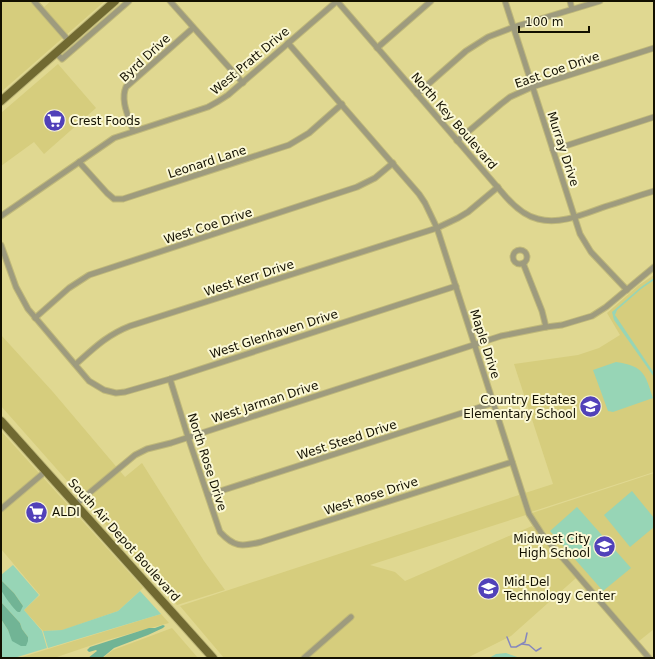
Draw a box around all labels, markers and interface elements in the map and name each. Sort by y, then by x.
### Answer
scale bar [519,8,589,34]
text: 100 m [525,15,563,29]
street label: West Pratt Drive [208,24,292,98]
street label: Byrd Drive [117,31,173,85]
street label: East Coe Drive [513,49,601,91]
street label: North Key Boulevard [408,70,500,172]
supermarket icon: Crest Foods [41,108,67,134]
street label: Murray Drive [544,110,582,188]
place label: Crest Foods [70,114,140,128]
street label: Leonard Lane [166,143,248,181]
street label: West Coe Drive [162,205,254,247]
street label: West Kerr Drive [202,257,296,299]
street label: West Glenhaven Drive [208,307,340,361]
street label: Maple Drive [467,308,503,380]
street label: West Jarman Drive [210,378,320,426]
place label: Country Estates Elementary School [463,393,576,421]
school or university icon: Country Estates Elementary School [578,394,604,420]
street label: North Rose Drive [185,411,229,513]
street label: West Steed Drive [295,417,399,463]
street label: West Rose Drive [322,474,420,518]
street label: South Air Depot Boulevard [65,476,183,604]
supermarket icon: ALDI [24,499,50,525]
place label: ALDI [52,505,80,519]
place label: Midwest City High School [513,532,590,560]
school or university icon: Midwest City High School [592,533,618,559]
place label: Mid-Del Technology Center [503,575,615,603]
school or university icon: Mid-Del Technology Center [475,576,501,602]

